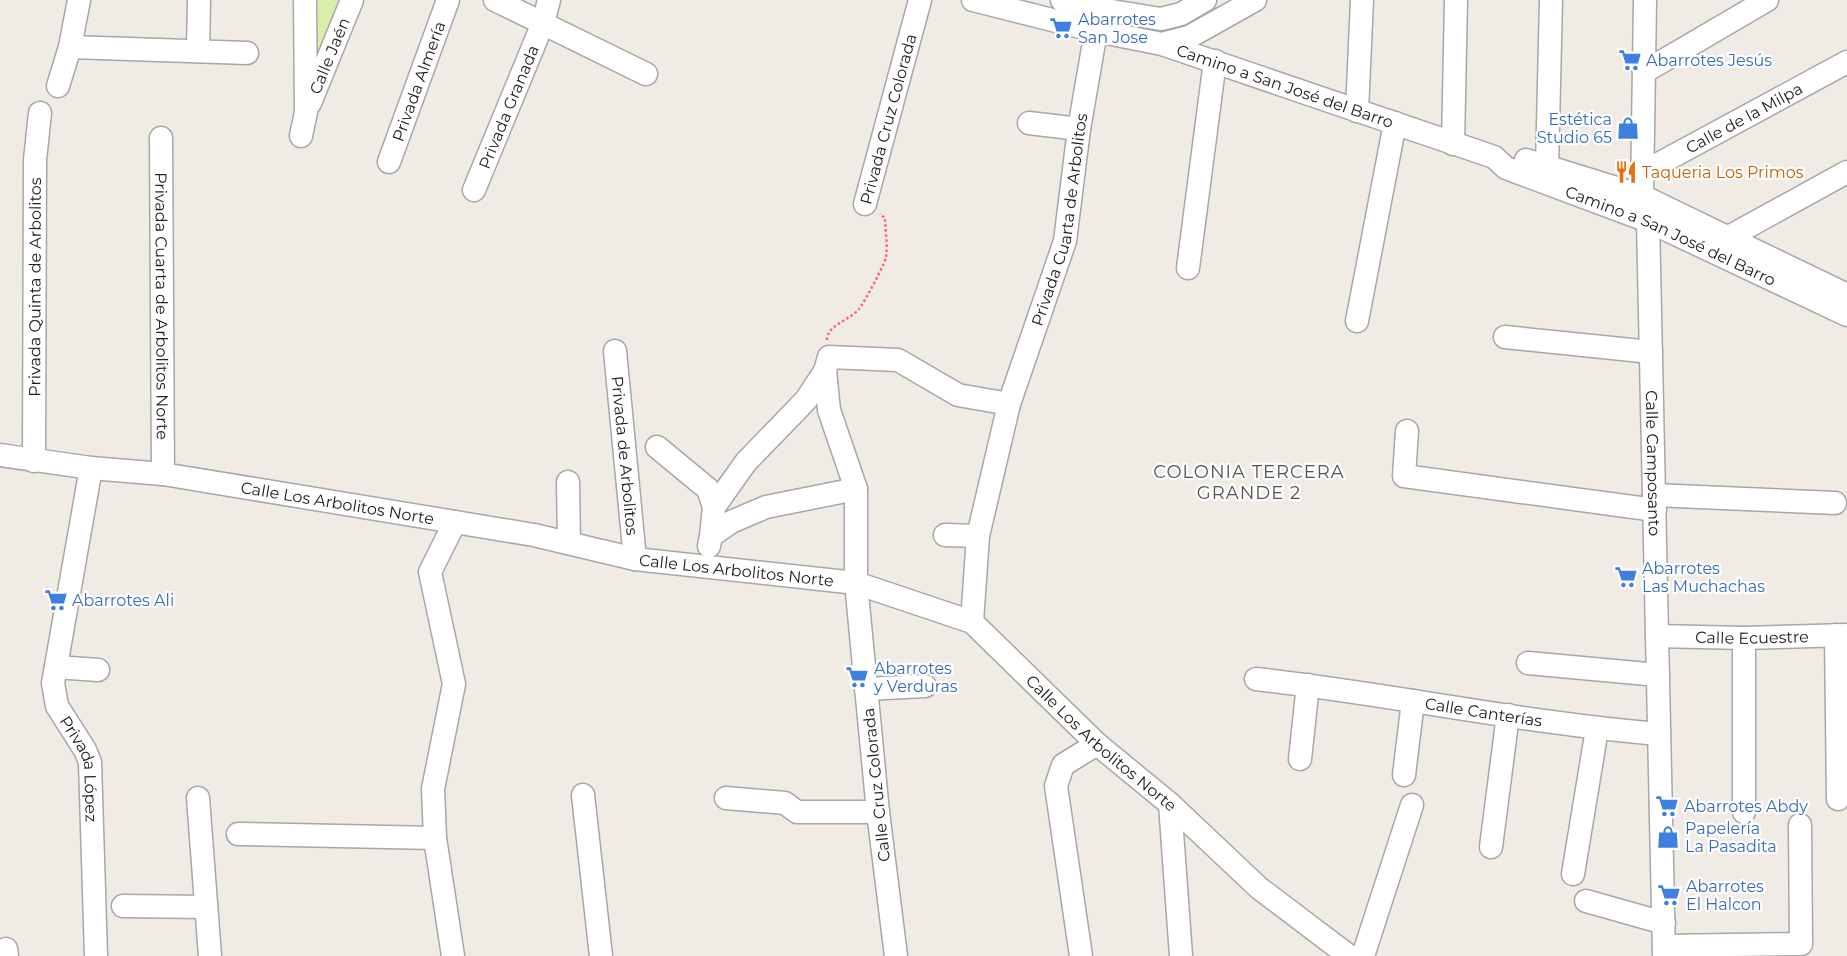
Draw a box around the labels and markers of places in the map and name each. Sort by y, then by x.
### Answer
place label: Abarrotes San Jose [1078,10,1156,47]
supermarket icon: Abarrotes San Jose [1048,15,1074,41]
supermarket icon: Abarrotes Jesús [1617,47,1643,73]
place label: Abarrotes Jesús [1646,51,1772,70]
place label: Estética Studio 65 [1537,110,1612,147]
shop icon: Estética Studio 65 [1615,115,1641,141]
restaurant icon: Taqueria Los Primos [1613,159,1639,185]
place label: Taqueria Los Primos [1642,163,1804,182]
place label: Abarrotes Las Muchachas [1642,559,1765,596]
supermarket icon: Abarrotes Las Muchachas [1613,564,1639,590]
supermarket icon: Abarrotes Ali [43,587,69,613]
place label: Abarrotes Ali [72,591,174,610]
place label: Abarrotes y Verduras [873,659,958,696]
supermarket icon: Abarrotes y Verduras [844,664,870,690]
supermarket icon: Abarrotes Abdy [1654,793,1680,819]
place label: Abarrotes Abdy [1684,797,1808,816]
place label: Papelería La Pasadita [1685,819,1777,856]
shop icon: Papelería La Pasadita [1655,824,1681,850]
place label: Abarrotes El Halcon [1686,877,1764,914]
supermarket icon: Abarrotes El Halcon [1656,882,1682,908]

